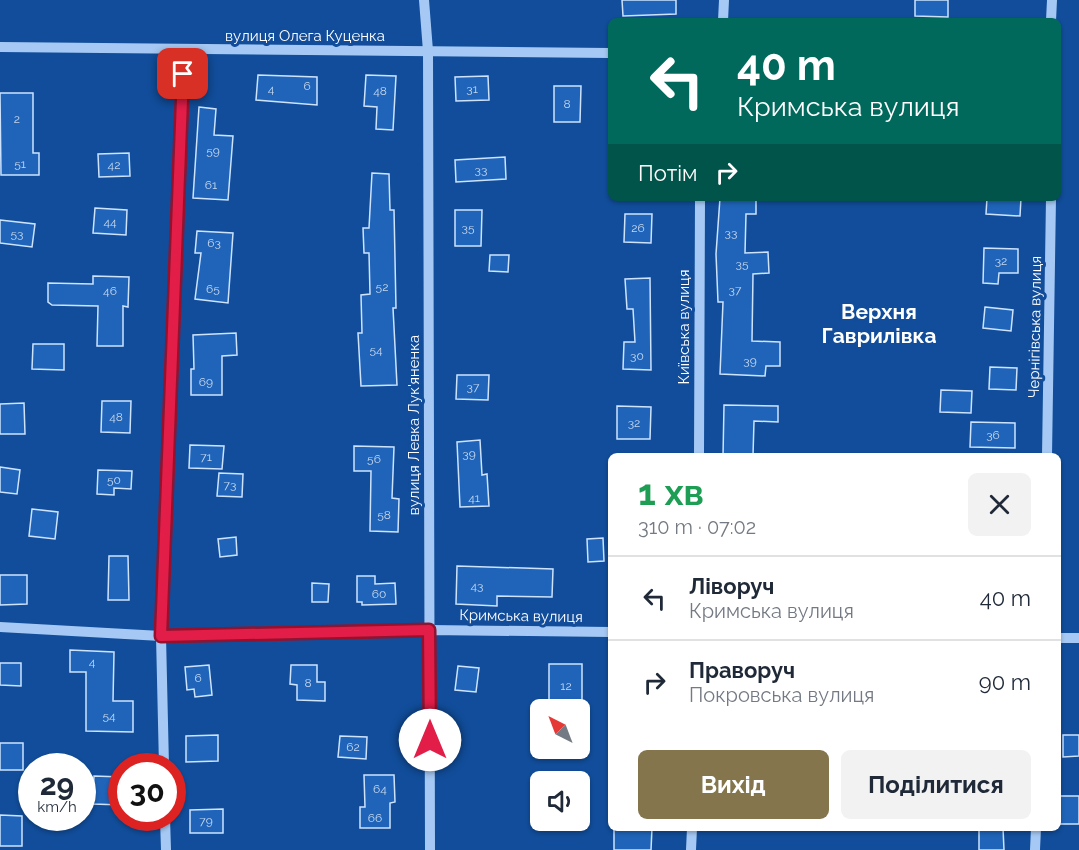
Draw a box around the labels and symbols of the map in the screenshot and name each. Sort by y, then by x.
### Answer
street label: вулиця Олега Куценка [225,27,385,45]
pin [157,48,208,99]
house number: 6 [303,79,311,93]
house number: 4 [268,82,275,96]
house number: 31 [466,82,478,96]
house number: 48 [373,84,387,98]
house number: 8 [563,97,571,111]
house number: 2 [14,112,20,126]
house number: 59 [206,144,220,158]
house number: 51 [14,157,26,171]
house number: 42 [108,158,120,172]
house number: 33 [475,163,487,177]
house number: 61 [205,178,217,192]
house number: 44 [103,215,117,229]
house number: 35 [462,221,475,235]
house number: 26 [631,221,645,235]
house number: 33 [725,226,737,240]
house number: 53 [11,227,23,241]
house number: 63 [207,236,221,250]
house number: 32 [995,254,1007,268]
street label: Чернігівська вулиця [1025,256,1045,398]
house number: 35 [736,257,749,271]
street label: Київська вулиця [675,269,693,385]
house number: 52 [376,280,388,294]
house number: 65 [206,282,220,296]
house number: 37 [729,283,742,297]
house number: 46 [103,284,117,298]
district label: Верхня Гаврилівка [821,299,937,348]
street label: вулиця Левка Лук'яненка [405,335,423,515]
house number: 54 [369,343,383,357]
house number: 30 [630,349,644,363]
house number: 39 [743,354,757,368]
house number: 69 [199,375,213,389]
house number: 37 [467,380,480,394]
house number: 48 [109,410,123,424]
house number: 32 [628,416,640,430]
house number: 36 [986,428,1000,442]
house number: 39 [462,447,476,461]
house number: 71 [200,450,212,464]
house number: 56 [367,452,381,466]
house number: 50 [107,473,121,487]
house number: 73 [224,478,236,492]
house number: 41 [468,491,480,505]
house number: 58 [377,508,391,522]
house number: 43 [471,579,483,593]
house number: 60 [372,587,386,601]
street label: Кримська вулиця [459,606,583,626]
house number: 4 [89,655,96,669]
house number: 6 [194,671,202,685]
house number: 8 [304,676,312,690]
house number: 12 [560,679,572,693]
north arrow [530,699,590,759]
position arrow [398,708,462,772]
house number: 54 [102,709,116,723]
house number: 62 [346,740,360,754]
speed limit sign: 30 [108,753,186,831]
house number: 64 [373,782,387,796]
house number: 66 [368,811,382,825]
house number: 79 [199,814,213,828]

